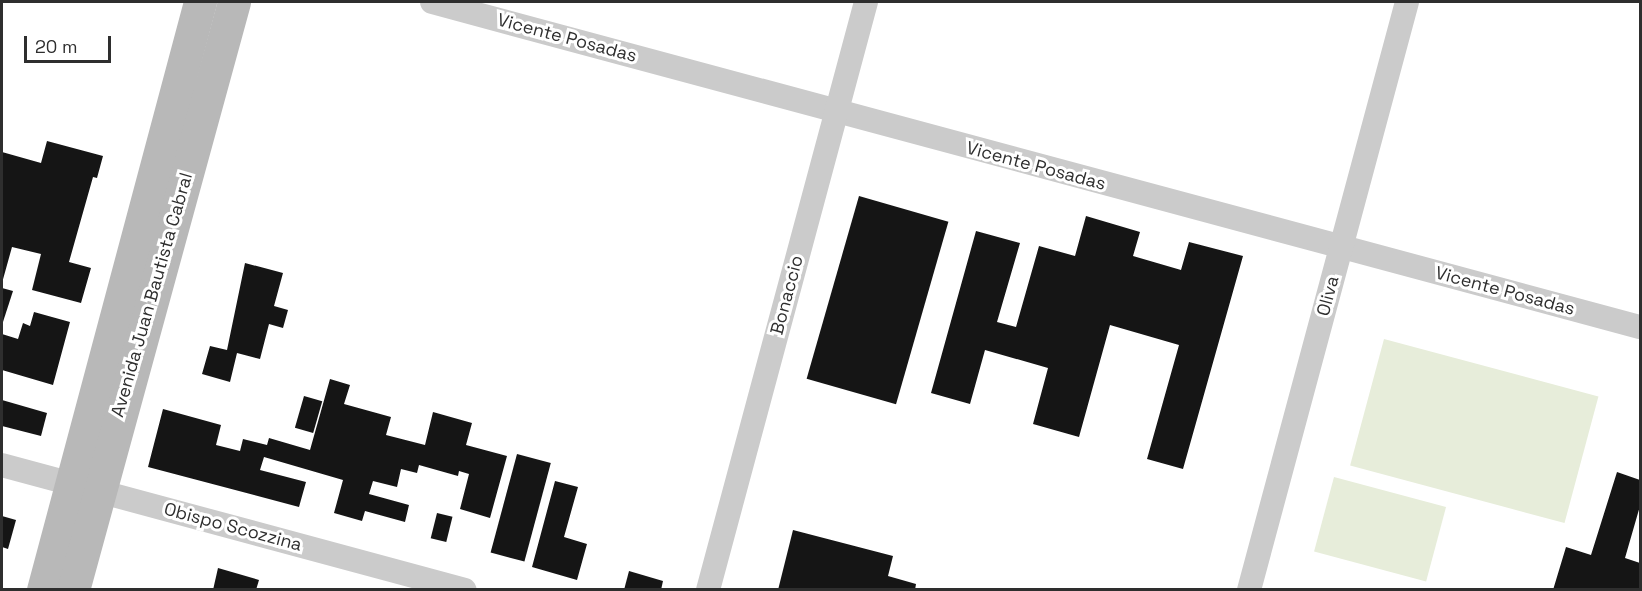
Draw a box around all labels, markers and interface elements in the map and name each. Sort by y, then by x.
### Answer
street label: Vicente Posadas [495,9,639,67]
scale bar [27,24,114,62]
text: 20 m [35,35,78,58]
street label: Vicente Posadas [964,137,1108,195]
street label: Avenida Juan Bautista Cabral [107,170,197,420]
street label: Bonaccio [766,253,808,337]
street label: Vicente Posadas [1433,262,1577,320]
street label: Oliva [1312,274,1344,318]
street label: Obispo Scozzina [162,498,304,556]

